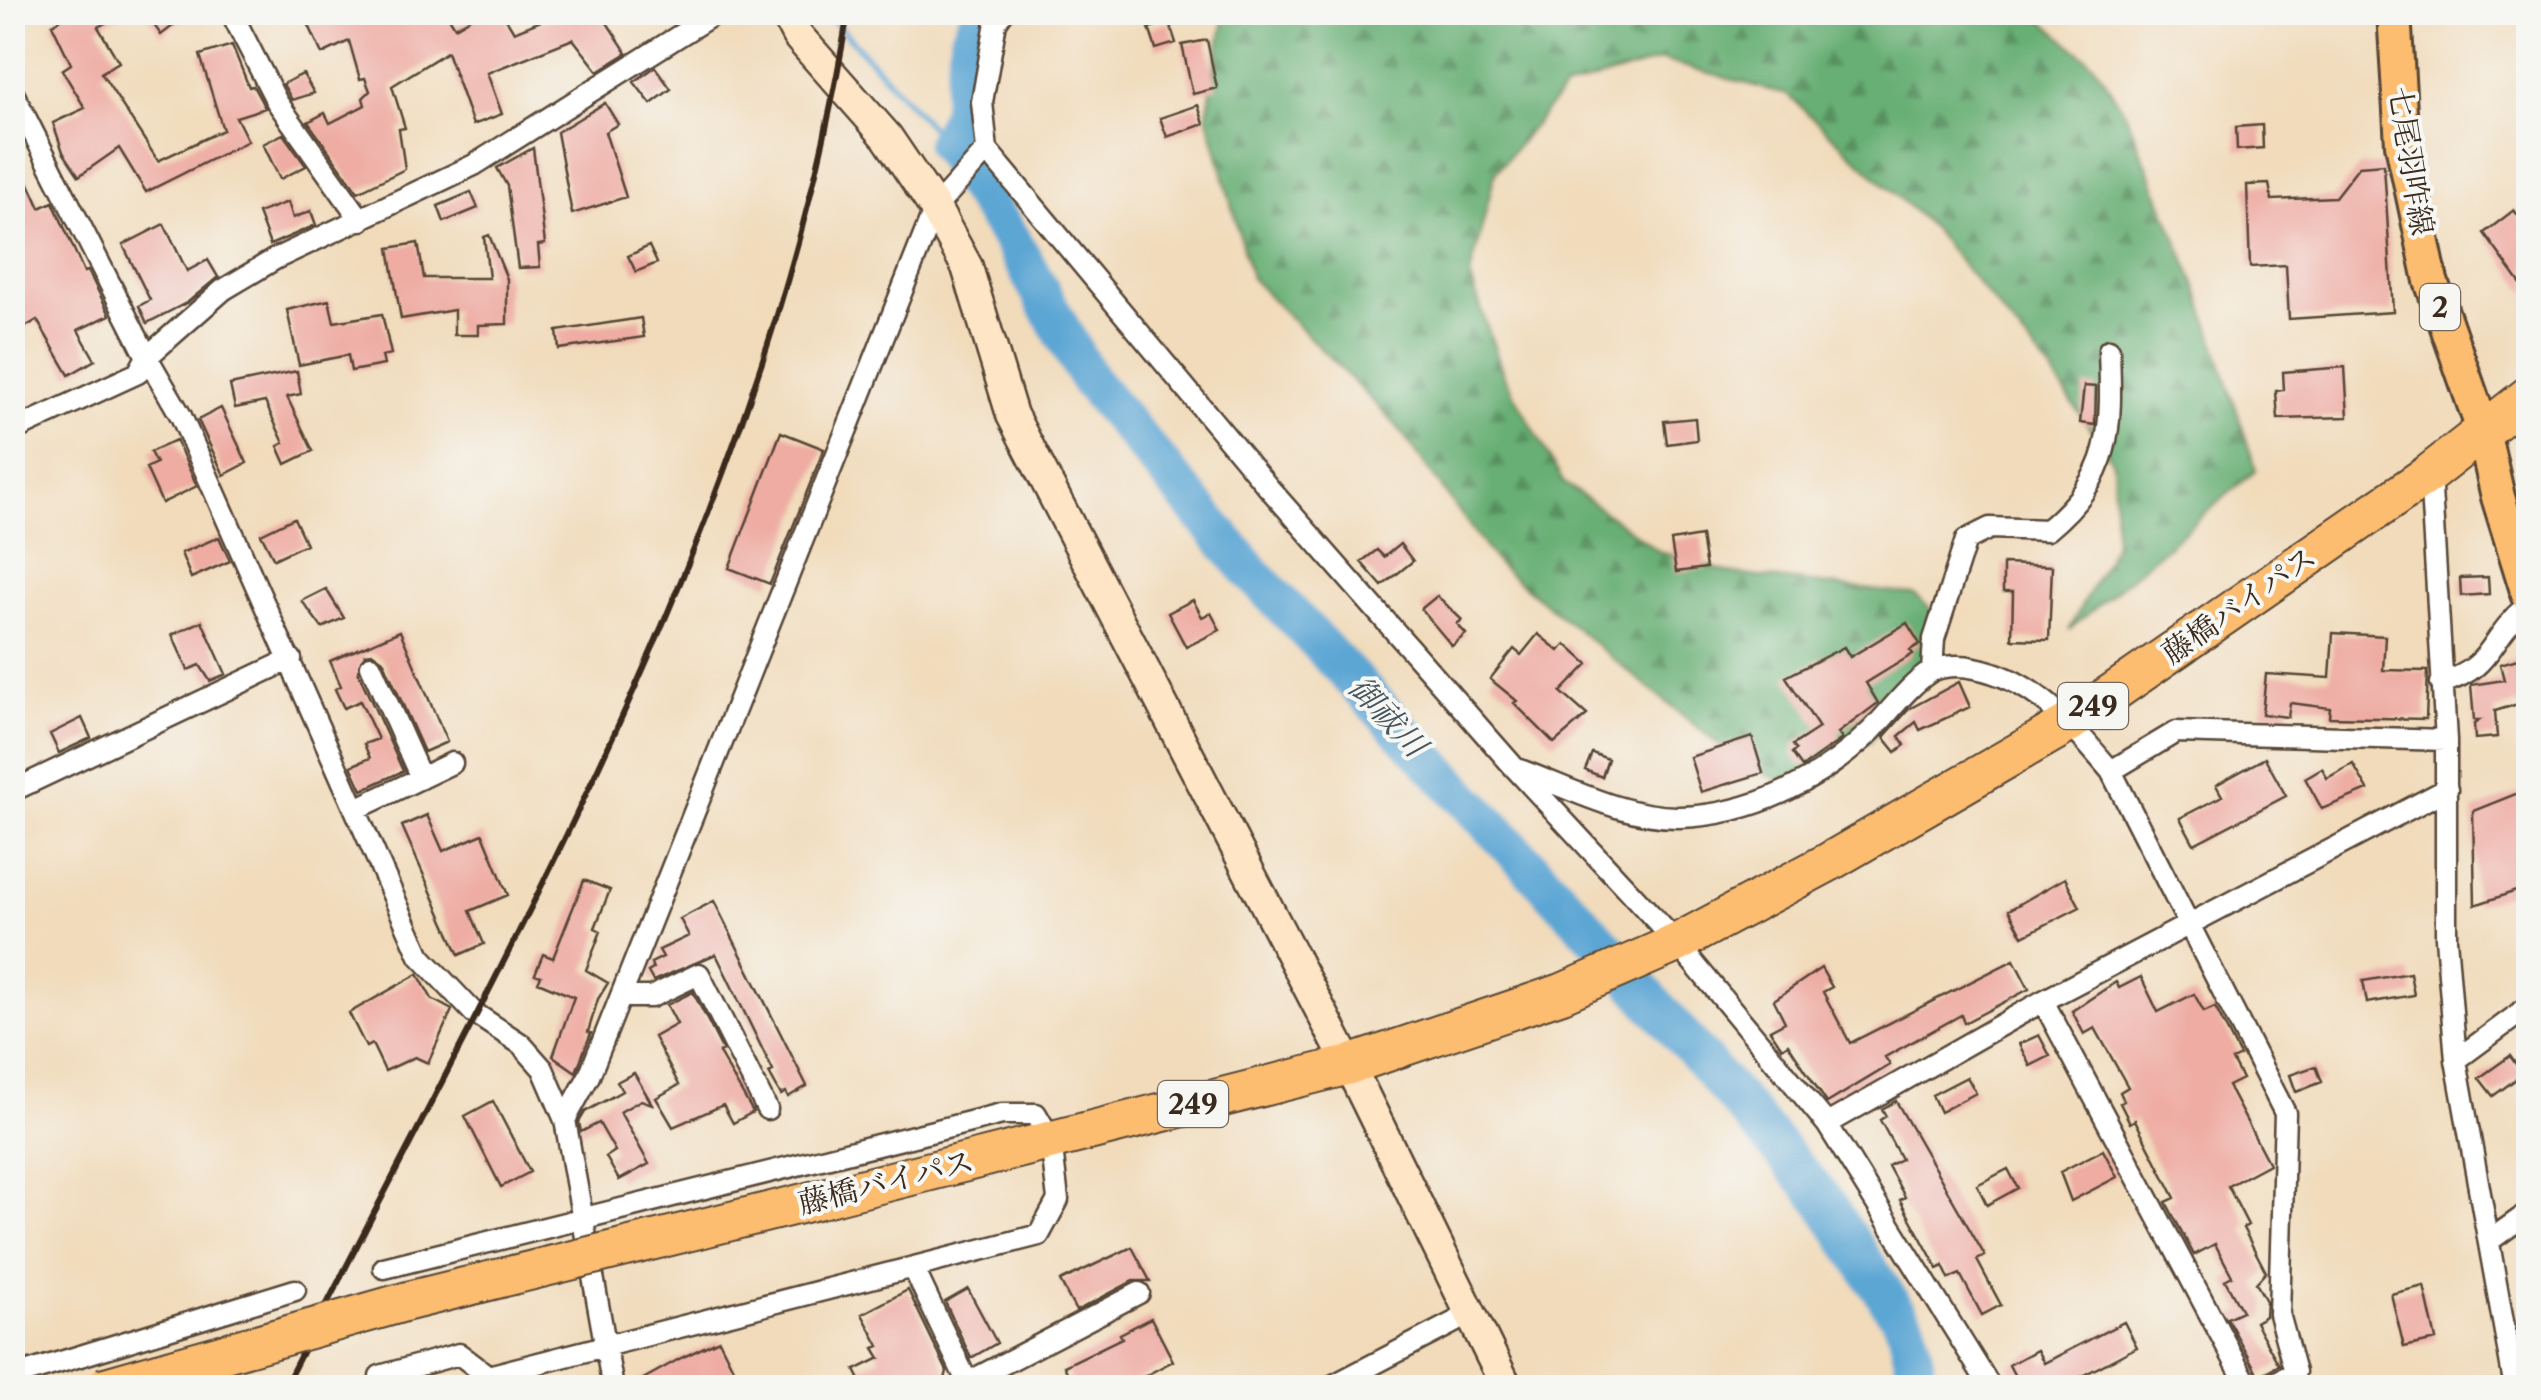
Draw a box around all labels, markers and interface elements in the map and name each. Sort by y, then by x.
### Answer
street label: 七尾羽咋線 [2381,84,2441,238]
road number: 2 [2420,284,2460,330]
street label: 藤橋バイパス [2155,538,2323,672]
water label: 御祓川 [1341,668,1437,767]
road number: 249 [2058,683,2128,729]
road number: 249 [1158,1081,1228,1127]
street label: 藤橋バイパス [794,1142,978,1222]

